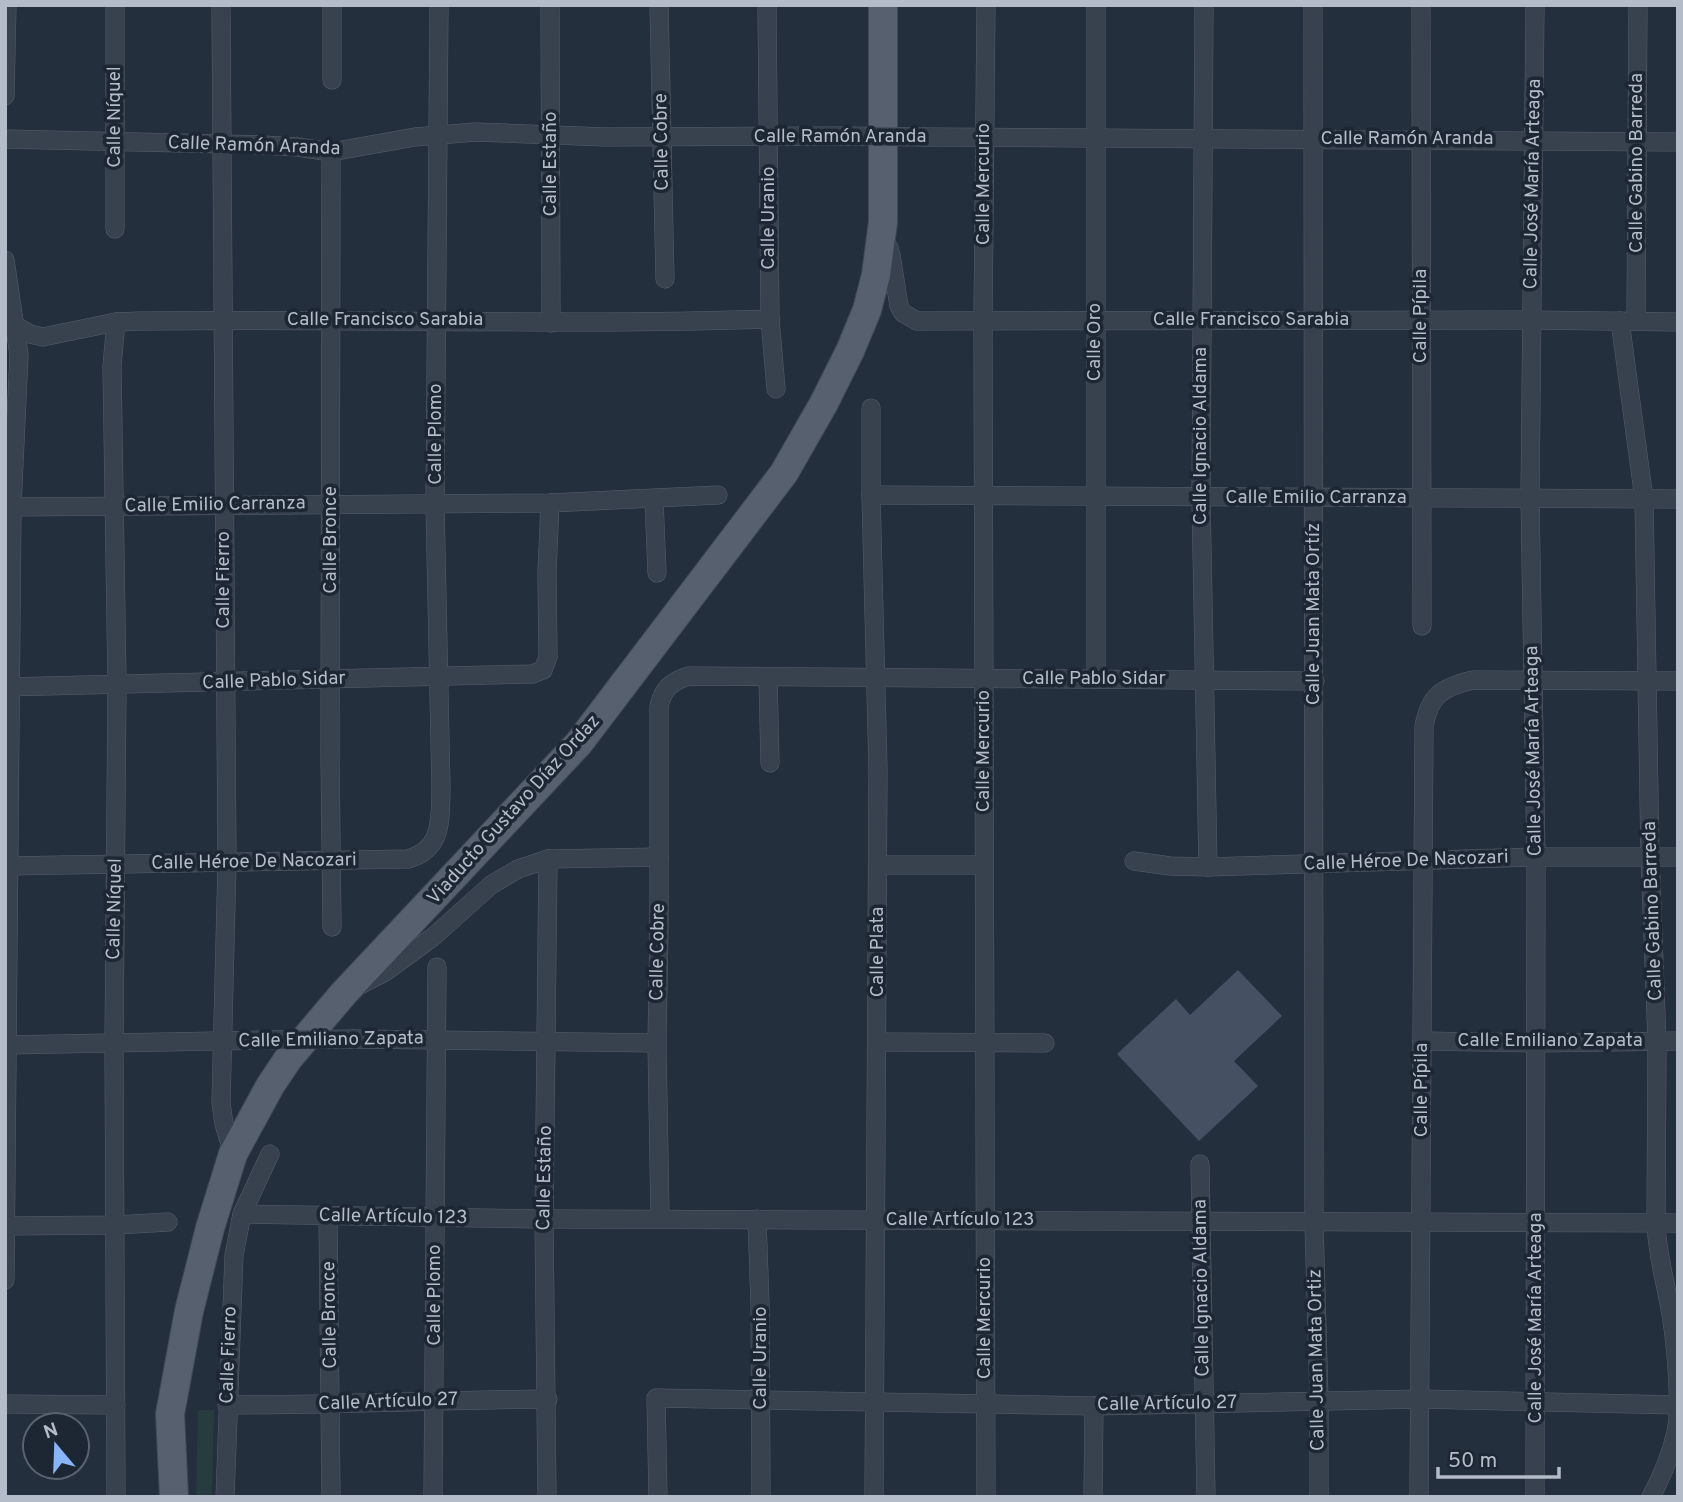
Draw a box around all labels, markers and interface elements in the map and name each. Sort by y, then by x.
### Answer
street label: Calle Níquel [103,66,127,168]
street label: Calle Gabino Barreda [1625,73,1649,253]
street label: Calle José María Arteaga [1519,78,1547,290]
street label: Calle Cobre [649,93,675,191]
street label: Calle Estaño [539,111,563,217]
street label: Calle Mercurio [972,123,996,245]
street label: Calle Ramón Aranda [754,125,926,149]
street label: Calle Ramón Aranda [1321,127,1493,151]
street label: Calle Ramón Aranda [167,131,341,161]
street label: Calle Uranio [757,166,781,270]
street label: Calle Pípila [1409,269,1433,363]
street label: Calle Oro [1083,303,1107,381]
street label: Calle Francisco Sarabia [287,308,483,332]
street label: Calle Francisco Sarabia [1153,308,1349,332]
street label: Calle Ignacio Aldama [1189,347,1213,525]
street label: Calle Plomo [424,383,448,485]
street label: Calle Bronce [319,486,343,594]
street label: Calle Emilio Carranza [1225,486,1407,510]
street label: Calle Emilio Carranza [124,491,306,519]
street label: Calle Juan Mata Ortíz [1302,523,1326,705]
street label: Calle Fierro [212,531,236,629]
street label: Calle José María Arteaga [1520,645,1548,857]
street label: Calle Pablo Sidar [202,666,347,696]
street label: Calle Pablo Sidar [1022,667,1166,691]
street label: Calle Mercurio [972,690,996,812]
street label: Viaducto Gustavo Díaz Ordaz [422,710,606,910]
street label: Calle Gabino Barreda [1638,821,1668,1001]
street label: Calle Héroe De Nacozari [1303,845,1509,877]
street label: Calle Héroe De Nacozari [151,848,357,876]
street label: Calle Níquel [102,858,128,960]
street label: Calle Cobre [645,903,671,1001]
street label: Calle Plata [866,907,890,997]
street label: Calle Emiliano Zapata [238,1026,424,1054]
street label: Calle Emiliano Zapata [1457,1029,1643,1053]
street label: Calle Pípila [1410,1043,1434,1137]
street label: Calle Estaño [532,1125,558,1231]
street label: Calle Ignacio Aldama [1188,1199,1216,1377]
street label: Calle Artículo 123 [318,1204,468,1230]
street label: Calle Artículo 123 [886,1208,1034,1232]
street label: Calle José María Arteaga [1524,1213,1548,1423]
street label: Calle Plomo [423,1244,447,1346]
street label: Calle Mercurio [973,1257,997,1379]
street label: Calle Bronce [317,1261,343,1369]
street label: Calle Juan Mata Ortiz [1303,1269,1331,1451]
street label: Calle Fierro [215,1306,243,1404]
street label: Calle Uranio [749,1306,773,1410]
street label: Calle Artículo 27 [318,1388,459,1416]
street label: Calle Artículo 27 [1097,1391,1237,1417]
north arrow [21,1411,91,1481]
text: N [41,1418,61,1445]
scale bar [1438,1436,1559,1480]
text: 50 m [1448,1448,1497,1475]

